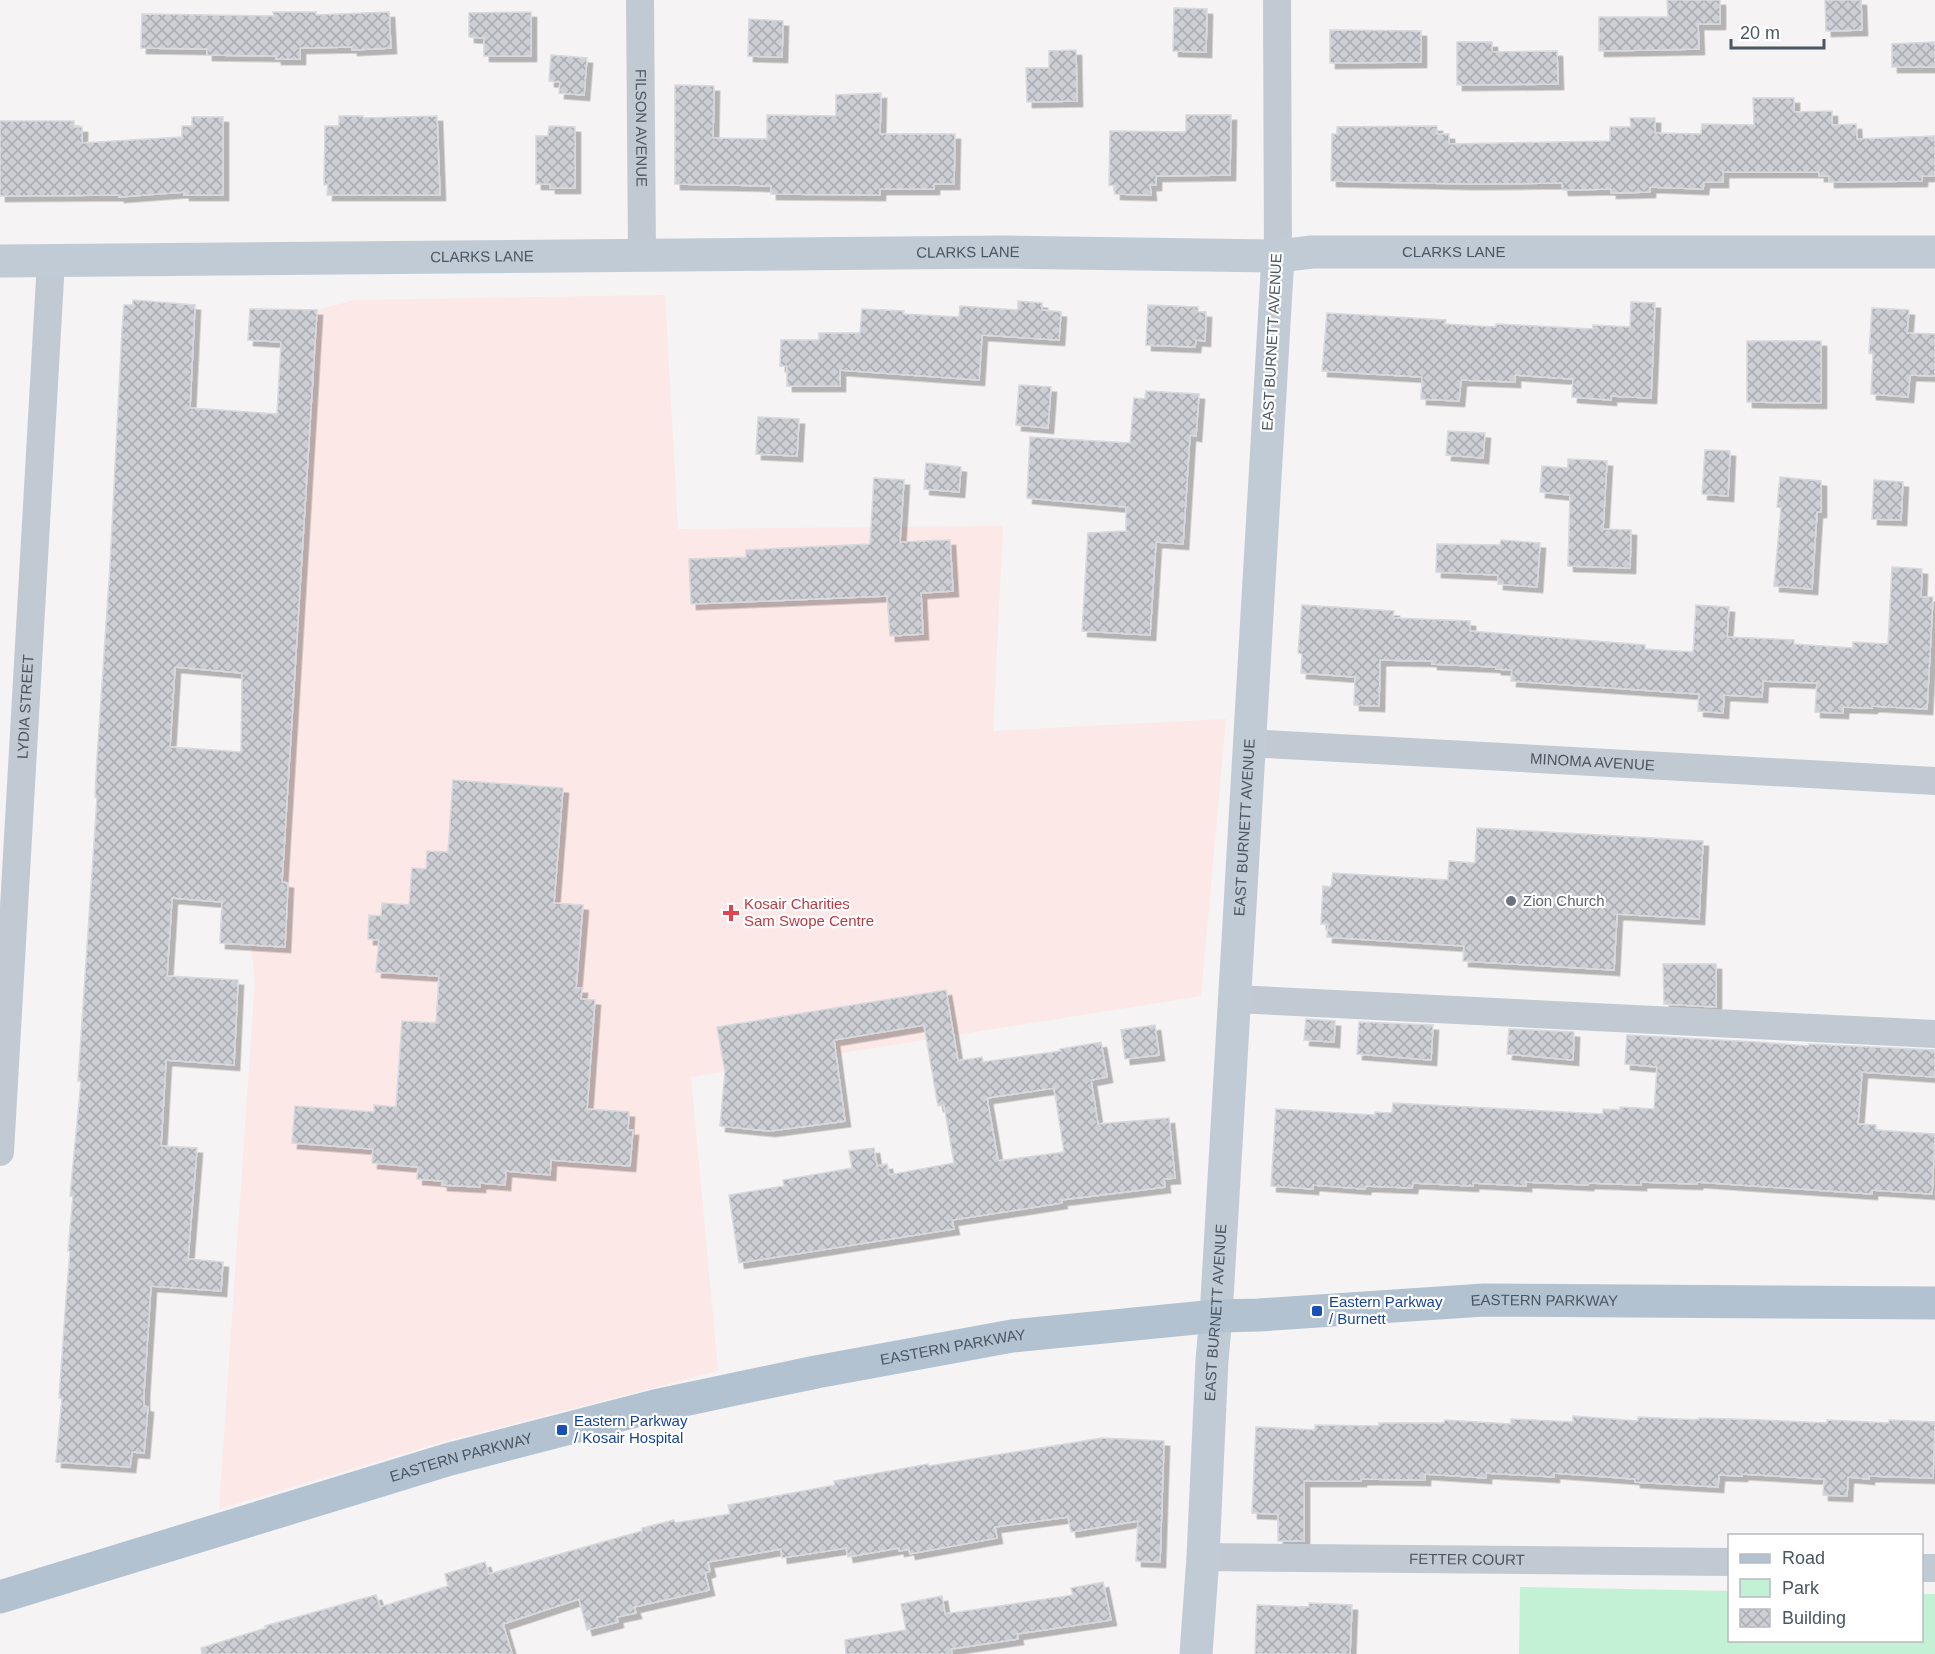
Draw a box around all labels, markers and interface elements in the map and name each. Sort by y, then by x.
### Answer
scale bar [1731,12,1824,50]
text: 20 m [1740,23,1780,43]
street label: FILSON AVENUE [633,69,650,187]
street label: CLARKS LANE [916,243,1020,261]
street label: CLARKS LANE [1402,243,1505,260]
street label: CLARKS LANE [430,247,534,265]
street label: EAST BURNETT AVENUE [1258,253,1285,431]
street label: LYDIA STREET [14,654,36,760]
street label: EAST BURNETT AVENUE [1230,738,1258,917]
street label: MINOMA AVENUE [1530,750,1655,773]
place label: Zion Church [1523,892,1605,909]
marker: Zion Church [1504,894,1518,908]
place label: Kosair Charities Sam Swope Centre [744,895,874,929]
marker: Kosair Charities Sam Swope Centre [722,904,740,922]
street label: EAST BURNETT AVENUE [1201,1223,1229,1402]
street label: EASTERN PARKWAY [1470,1291,1618,1309]
place label: Eastern Parkway / Burnett [1329,1293,1443,1327]
marker: Eastern Parkway / Burnett [1310,1304,1324,1318]
street label: EASTERN PARKWAY [879,1326,1026,1368]
place label: Eastern Parkway / Kosair Hospital [574,1412,688,1446]
marker: Eastern Parkway / Kosair Hospital [555,1423,569,1437]
street label: EASTERN PARKWAY [388,1429,534,1485]
legend [1728,1534,1923,1642]
text: Road [1782,1548,1825,1568]
street label: FETTER COURT [1409,1550,1525,1568]
text: Park [1782,1578,1820,1598]
text: Building [1782,1608,1846,1628]

